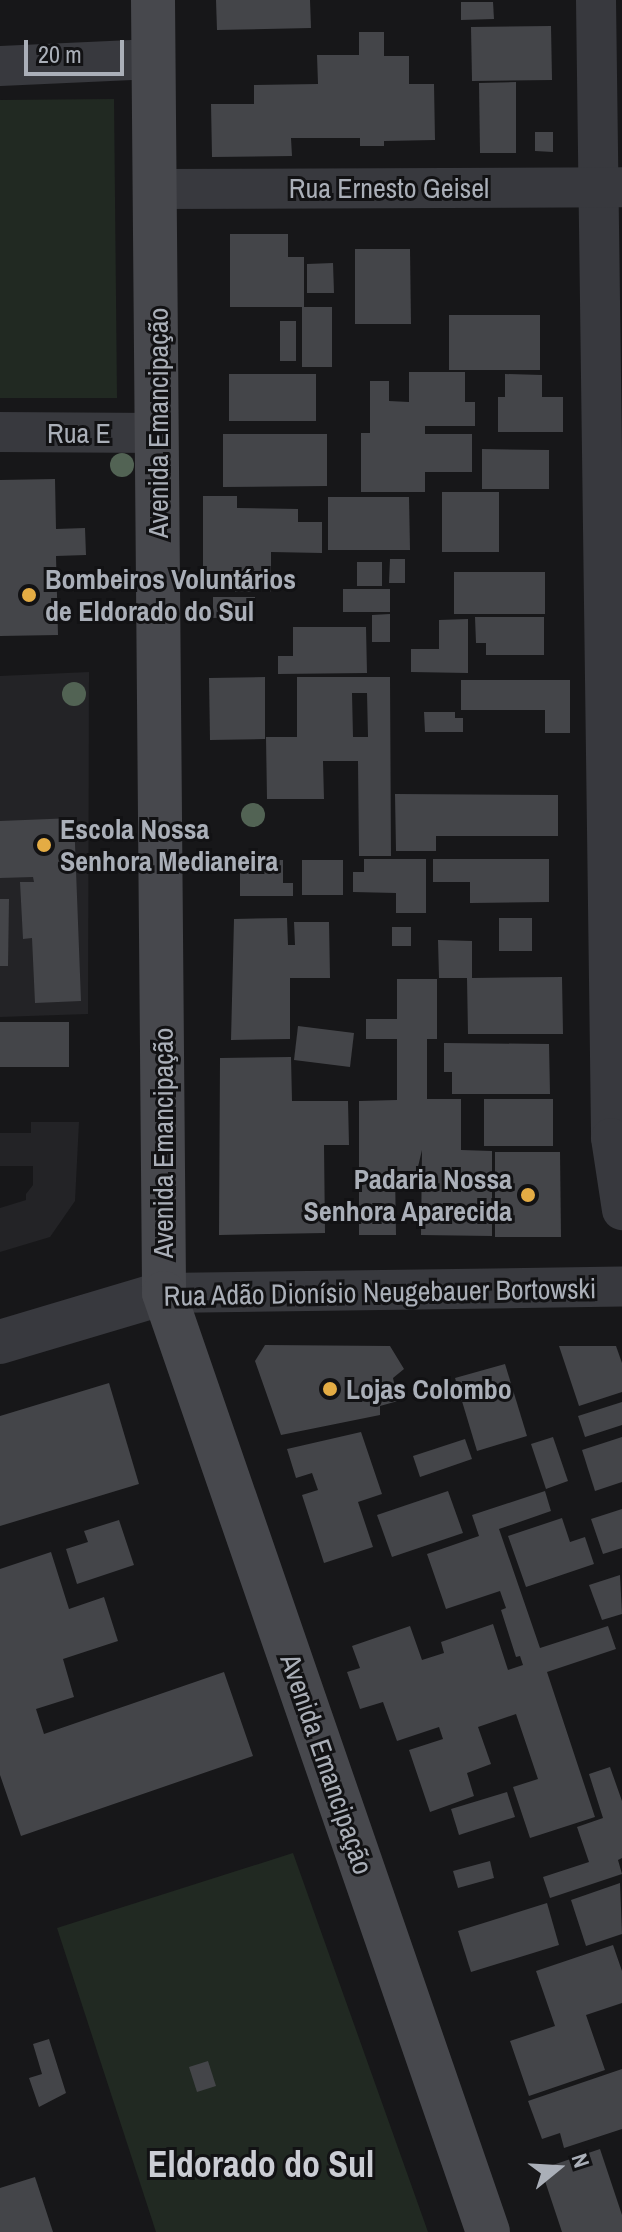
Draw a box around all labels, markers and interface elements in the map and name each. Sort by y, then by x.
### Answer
scale bar [28,24,128,74]
text: 20 m [38,38,82,70]
street label: Rua Ernesto Geisel [289,171,489,205]
street label: Avenida Emancipação [141,308,175,538]
street label: Rua E [47,416,111,450]
place label: Bombeiros Voluntários de Eldorado do Sul [45,562,296,628]
marker: Bombeiros Voluntários de Eldorado do Sul [20,586,38,604]
place label: Escola Nossa Senhora Medianeira [60,812,278,878]
marker: Escola Nossa Senhora Medianeira [35,836,53,854]
street label: Avenida Emancipação [146,1028,180,1258]
place label: Padaria Nossa Senhora Aparecida [303,1162,512,1228]
marker: Padaria Nossa Senhora Aparecida [519,1186,537,1204]
street label: Rua Adão Dionísio Neugebauer Bortowski [163,1271,597,1313]
place label: Lojas Colombo [346,1372,512,1406]
marker: Lojas Colombo [321,1380,339,1398]
street label: Avenida Emancipação [274,1649,380,1879]
north arrow [518,2128,598,2208]
district label: Eldorado do Sul [148,2143,374,2187]
text: N [565,2150,597,2171]

